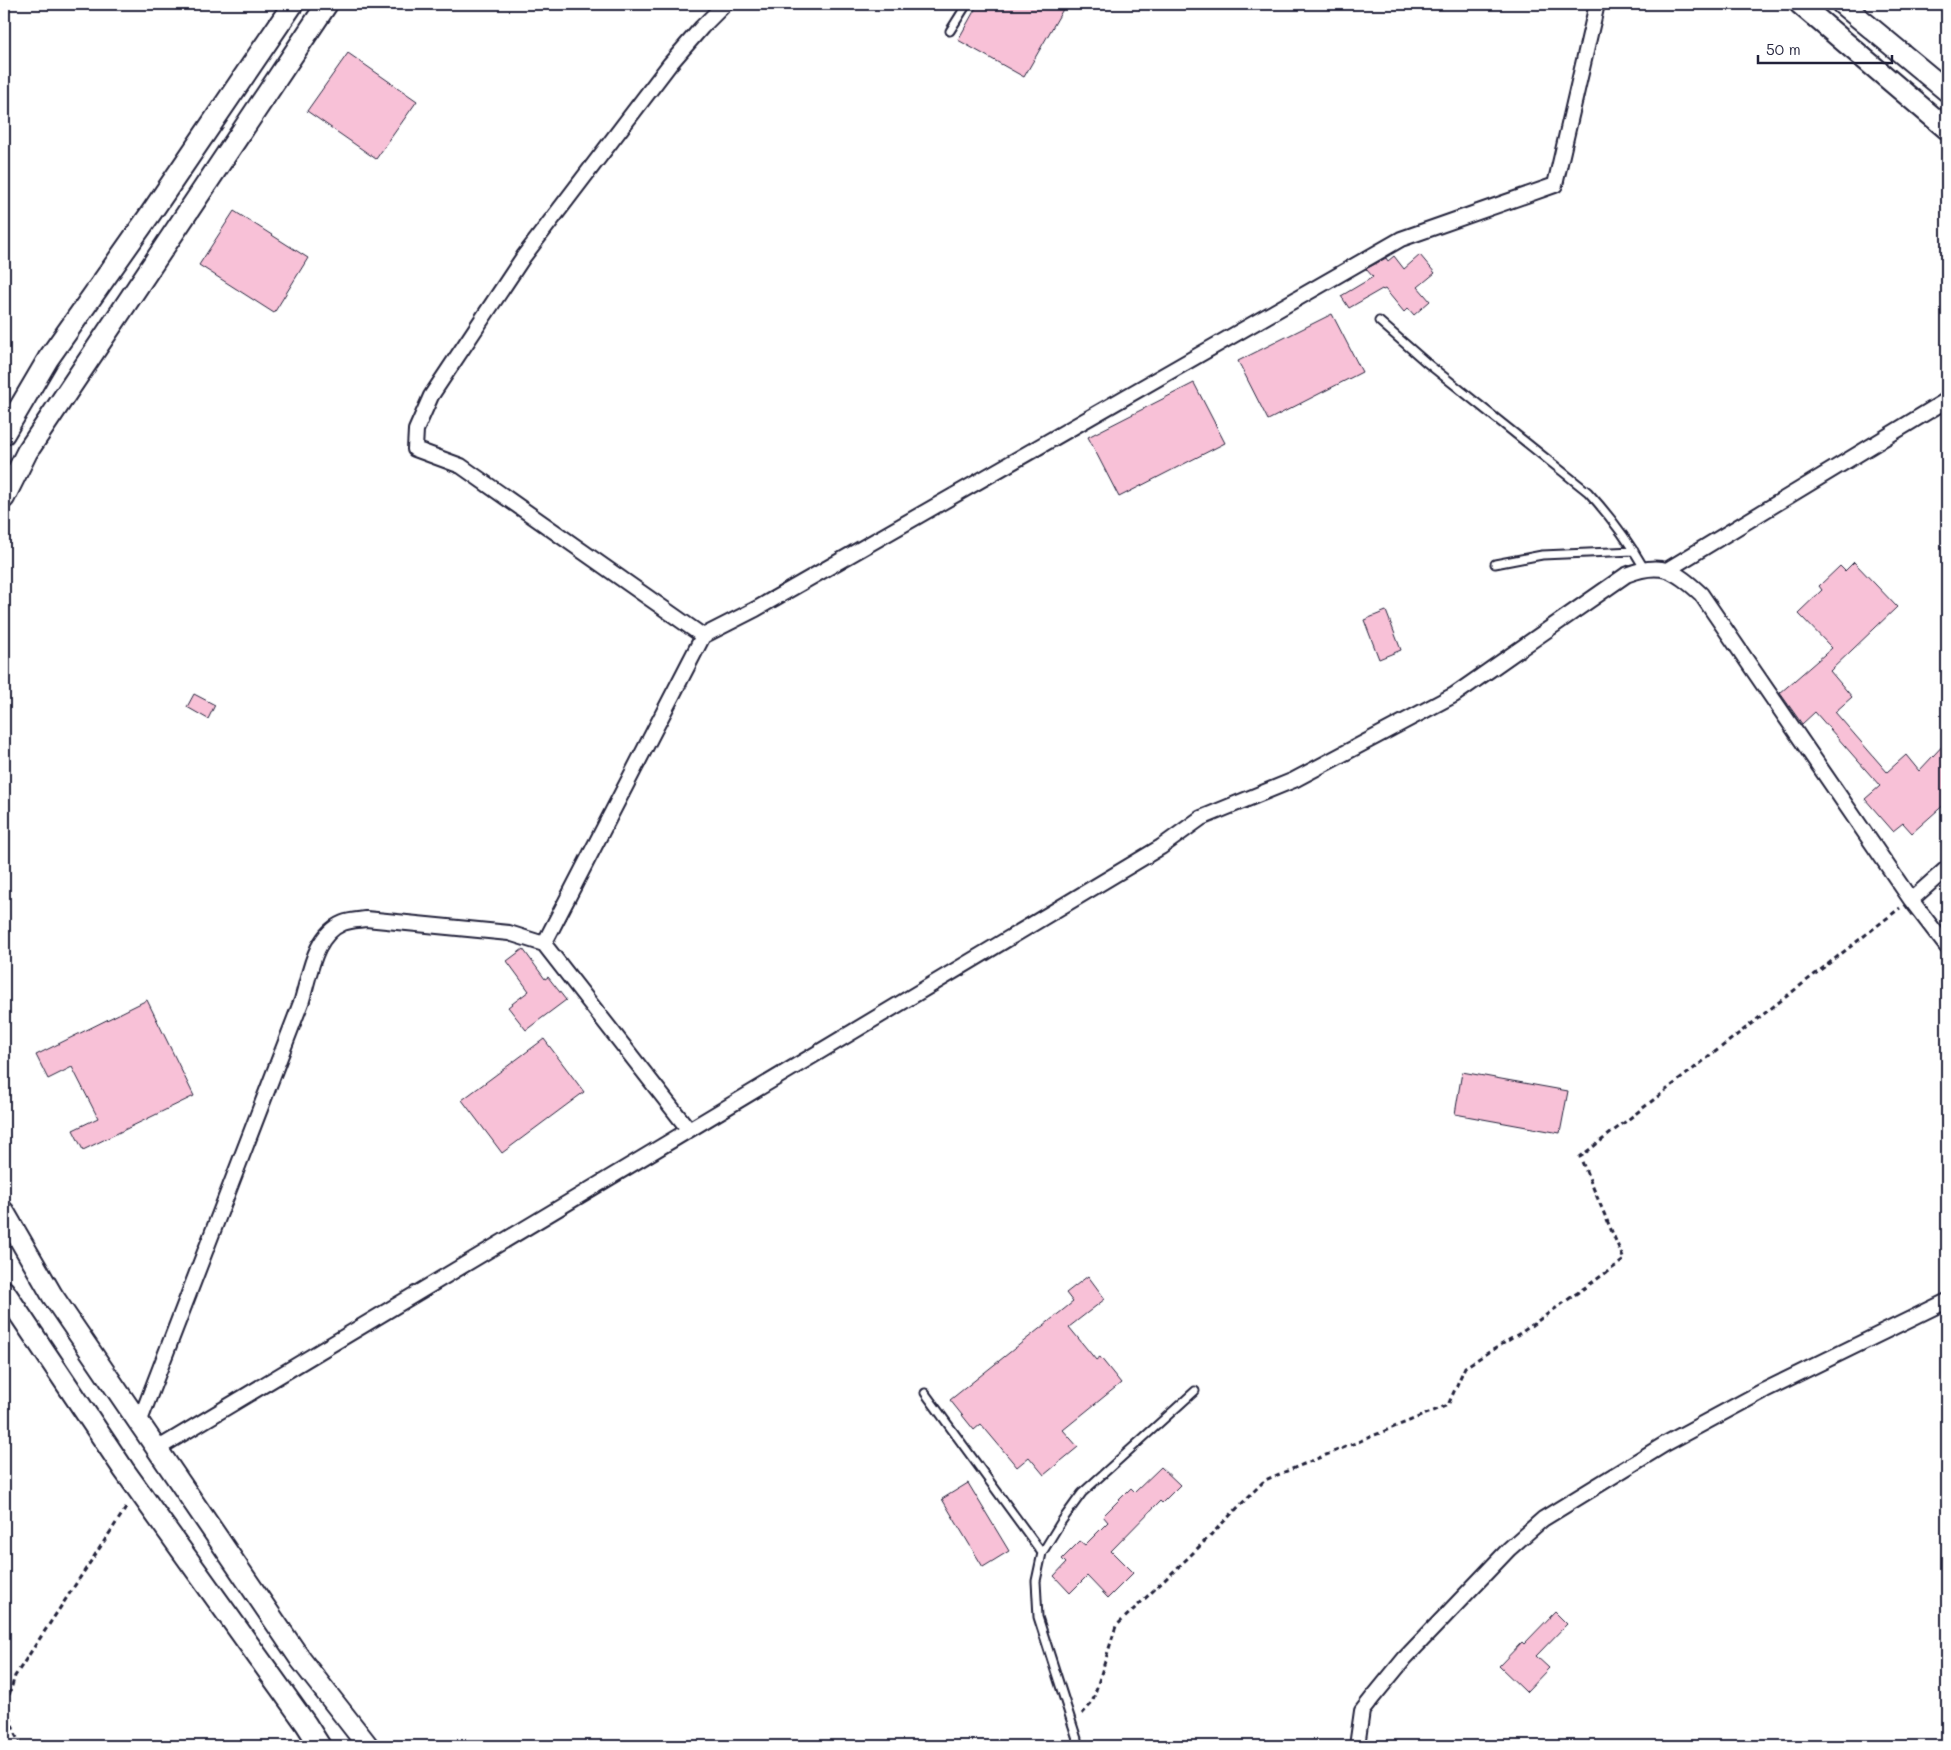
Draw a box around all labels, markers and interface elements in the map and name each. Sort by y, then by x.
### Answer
scale bar [1758,32,1892,64]
text: 50 m [1766,39,1801,59]

